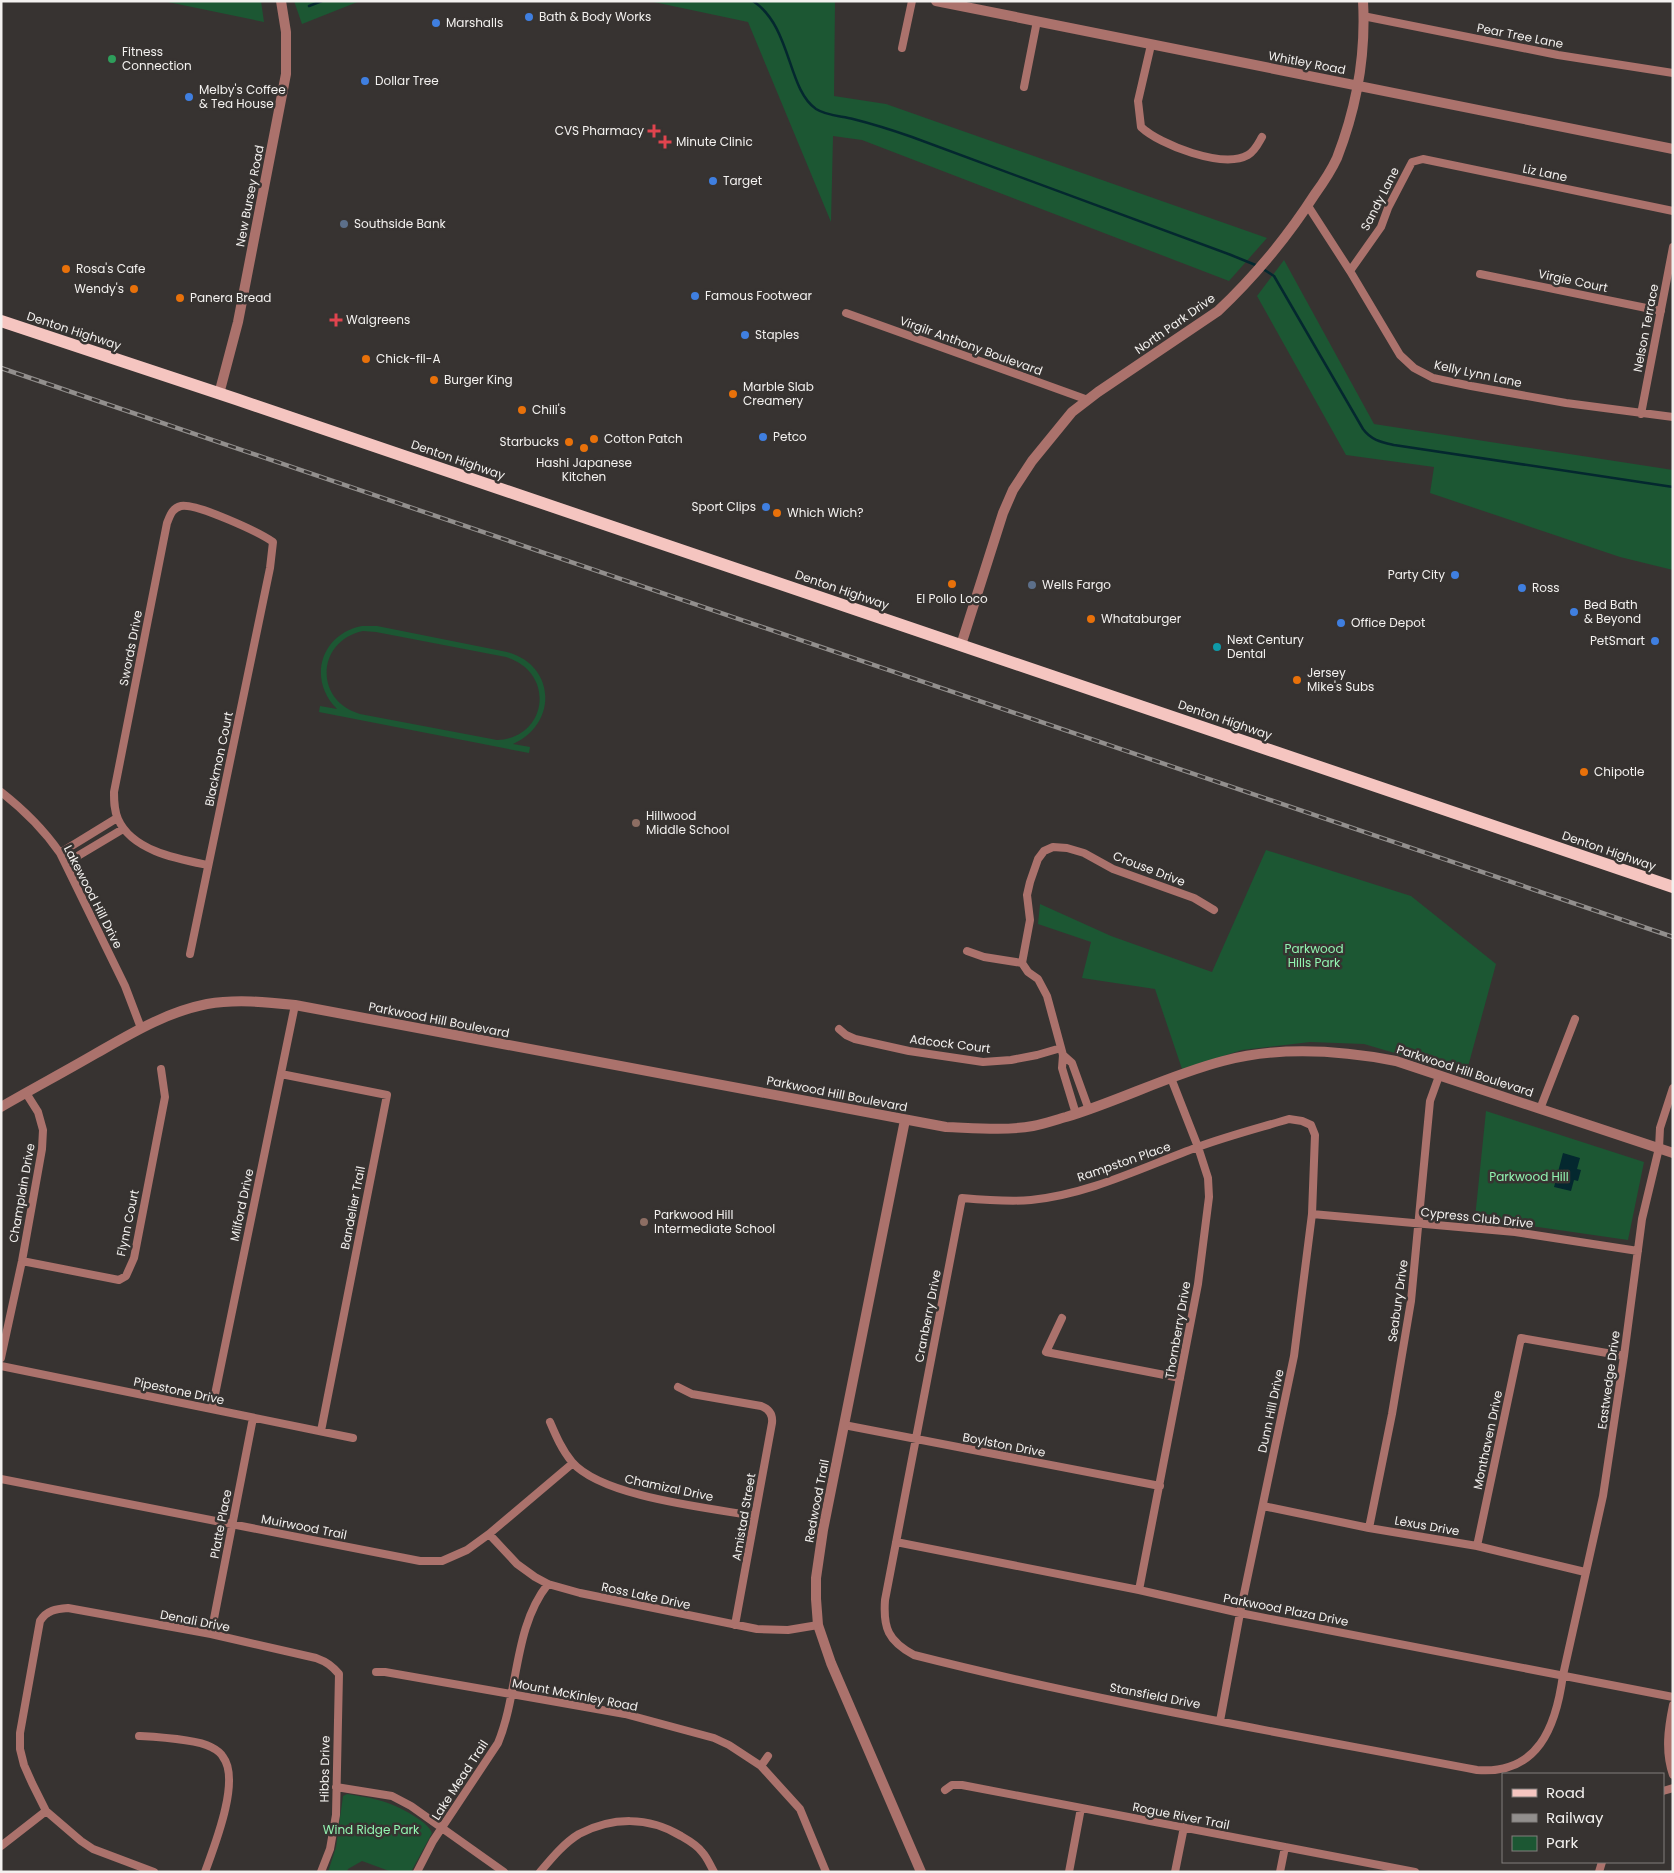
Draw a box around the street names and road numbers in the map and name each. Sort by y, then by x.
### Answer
street label: Pear Tree Lane [1475,19,1565,52]
street label: Whitley Road [1267,47,1347,78]
street label: New Bursey Road [231,144,268,248]
street label: Liz Lane [1521,159,1569,186]
street label: Sandy Lane [1356,164,1403,234]
street label: Virgie Court [1537,265,1609,296]
street label: Nelson Terrace [1629,282,1662,373]
street label: North Park Drive [1131,289,1218,358]
street label: Denton Highway [25,307,124,354]
street label: Virgilr Anthony Boulevard [897,312,1045,379]
street label: Kelly Lynn Lane [1433,356,1524,391]
street label: Denton Highway [409,435,508,484]
street label: Denton Highway [793,565,892,614]
street label: Swords Drive [115,609,146,687]
street label: Denton Highway [1176,695,1275,744]
street label: Blackmon Court [200,710,237,808]
street label: Denton Highway [1560,826,1659,875]
street label: Lakewood Hill Drive [60,842,127,951]
street label: Crouse Drive [1111,847,1188,890]
street label: Parkwood Hill Boulevard [367,998,511,1042]
street label: Adcock Court [909,1030,991,1057]
street label: Parkwood Hill Boulevard [1394,1040,1536,1101]
street label: Parkwood Hill Boulevard [765,1072,909,1116]
street label: Rampston Place [1075,1138,1173,1185]
street label: Champlain Drive [4,1142,39,1244]
street label: Bandelier Trail [336,1165,369,1251]
street label: Milford Drive [226,1167,257,1243]
street label: Flynn Court [112,1188,143,1258]
street label: Cypress Club Drive [1420,1203,1534,1232]
street label: Seabury Drive [1383,1259,1412,1343]
street label: Cranberry Drive [910,1268,945,1364]
street label: Thornberry Drive [1161,1280,1194,1380]
street label: Eastwedge Drive [1593,1330,1624,1430]
street label: Dunn Hill Drive [1253,1367,1288,1454]
street label: Pipestone Drive [132,1373,226,1408]
street label: Monthaven Drive [1469,1389,1506,1491]
street label: Boylston Drive [961,1428,1047,1461]
street label: Redwood Trail [800,1458,833,1544]
street label: Chamizal Drive [623,1470,715,1505]
street label: Amistad Street [727,1472,760,1562]
street label: Platte Place [205,1488,236,1560]
street label: Muirwood Trail [260,1510,348,1543]
street label: Lexus Drive [1393,1511,1461,1540]
street label: Ross Lake Drive [600,1578,692,1613]
street label: Parkwood Plaza Drive [1222,1589,1350,1630]
street label: Denali Drive [159,1605,232,1636]
street label: Mount McKinley Road [511,1674,640,1715]
street label: Stansfield Drive [1108,1678,1202,1713]
street label: Hibbs Drive [315,1735,334,1803]
street label: Lake Mead Trail [427,1736,492,1823]
street label: Rogue River Trail [1131,1798,1231,1833]

